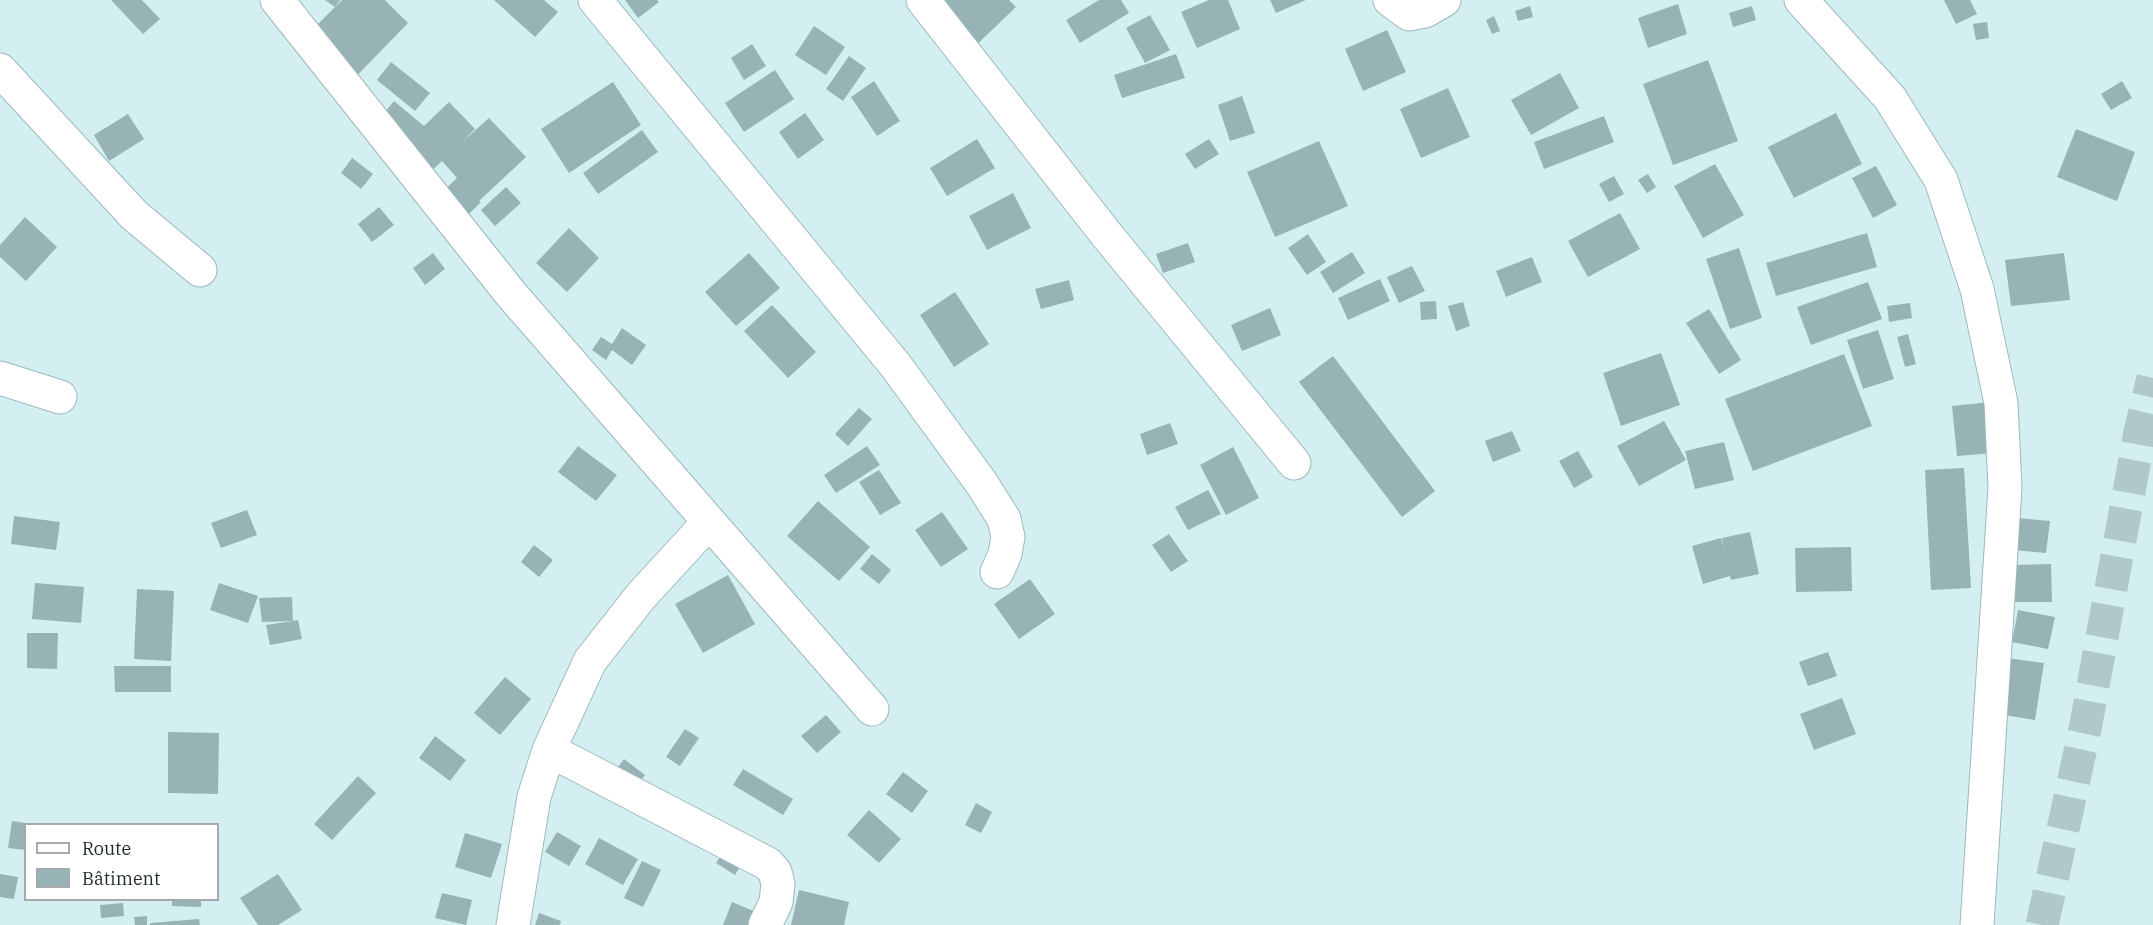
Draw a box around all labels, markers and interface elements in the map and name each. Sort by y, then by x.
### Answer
legend [24,823,219,901]
text: Route [82,837,131,860]
text: Bâtiment [82,867,160,890]

